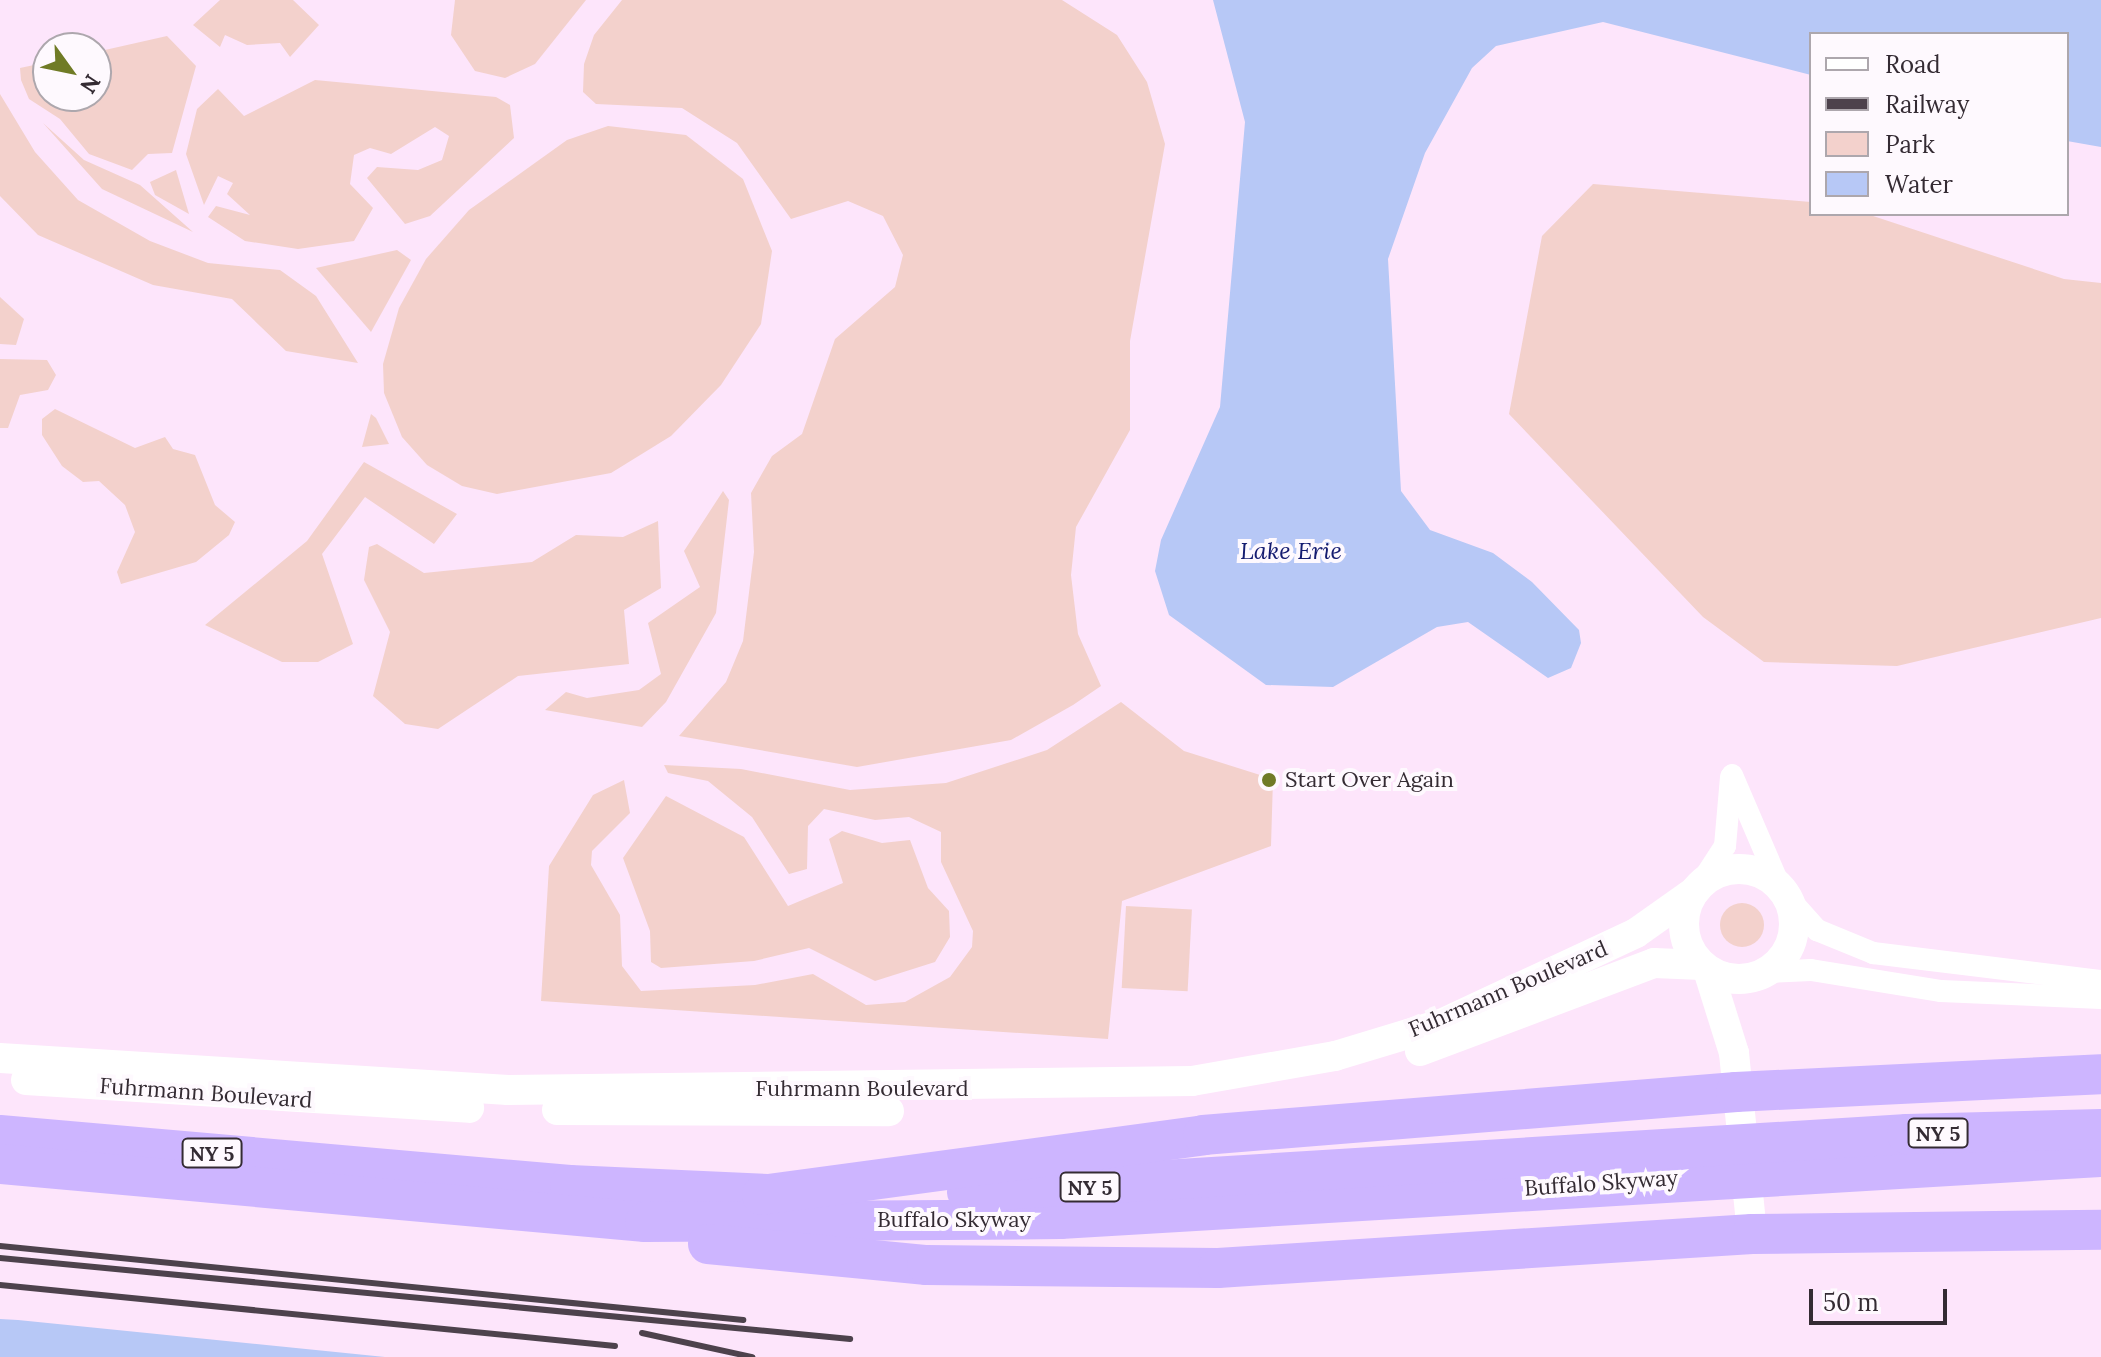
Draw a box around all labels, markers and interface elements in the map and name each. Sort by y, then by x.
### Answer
north arrow [32,32,112,112]
legend [1809,32,2069,216]
text: Road [1885,49,1941,80]
text: N [74,69,107,99]
text: Railway [1885,89,1969,120]
text: Park [1885,129,1935,160]
text: Water [1885,169,1953,200]
water label: Lake Erie [1240,537,1342,565]
place label: Start Over Again [1285,767,1454,793]
marker: Start Over Again [1260,771,1278,789]
street label: Fuhrmann Boulevard [1405,935,1611,1043]
street label: Fuhrmann Boulevard [99,1072,313,1114]
street label: Fuhrmann Boulevard [755,1076,969,1102]
road number: NY 5 [1906,1117,1970,1149]
road number: NY 5 [180,1137,244,1169]
street label: Buffalo Skyway [1523,1164,1679,1202]
road number: NY 5 [1058,1171,1122,1203]
street label: Buffalo Skyway [877,1207,1031,1233]
scale bar [1813,1273,1951,1323]
text: 50 m [1823,1287,1879,1318]

